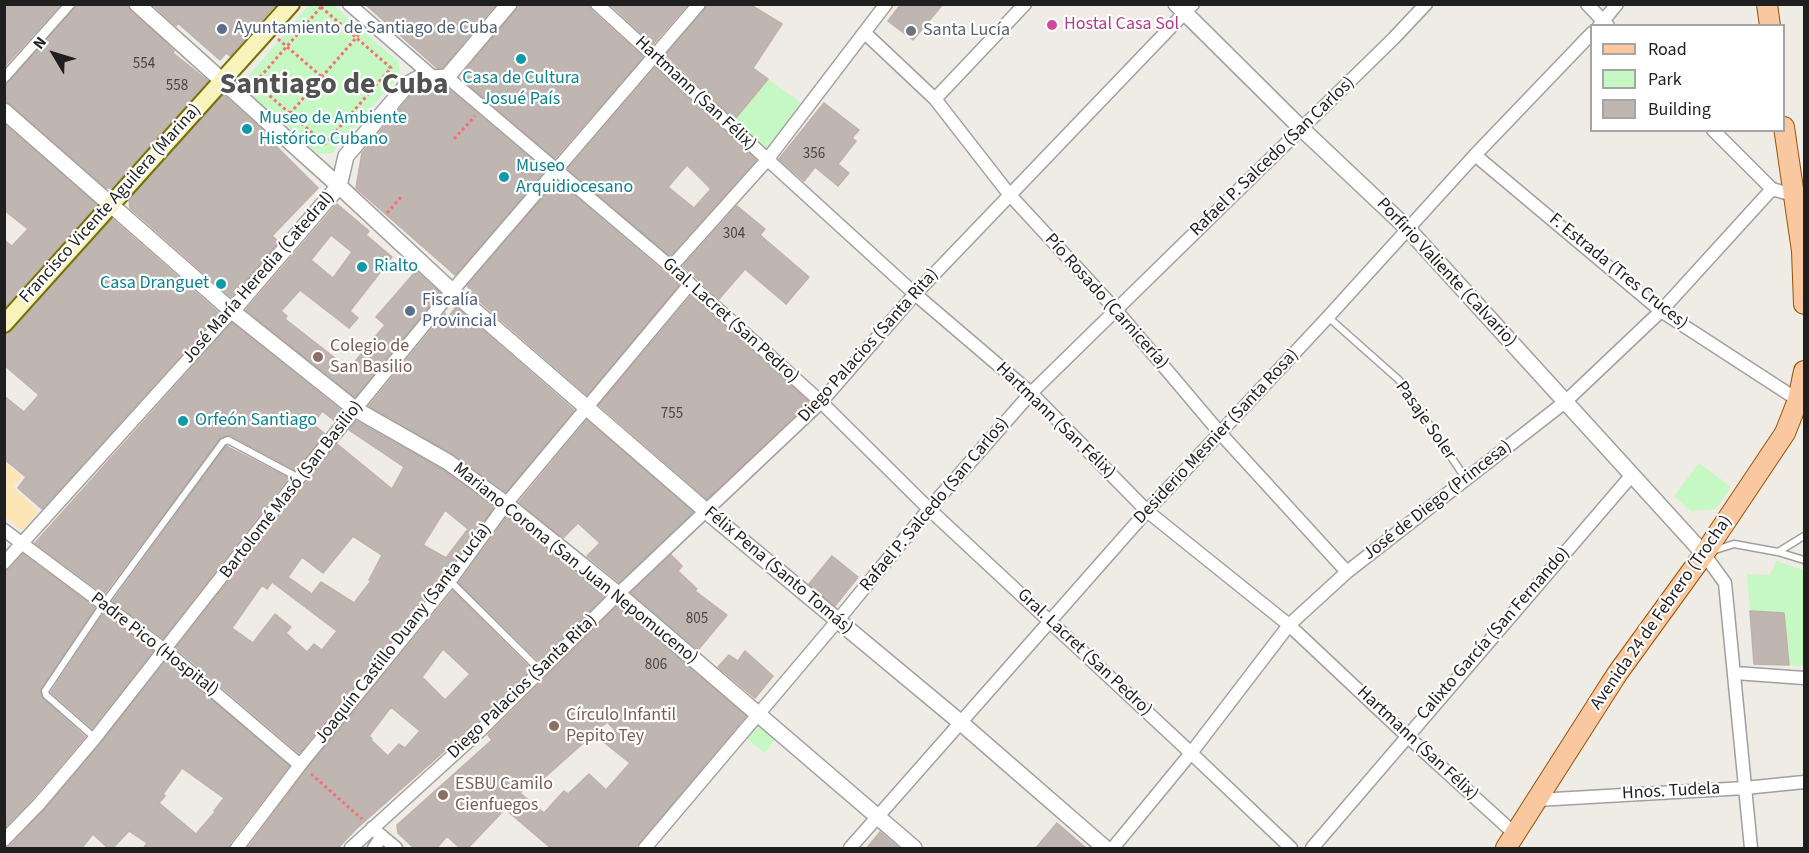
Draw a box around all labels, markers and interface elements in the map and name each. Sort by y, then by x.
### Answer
place label: Hostal Casa Sol [1064,14,1179,36]
place label: Ayuntamiento de Santiago de Cuba [234,18,498,40]
marker: Hostal Casa Sol [1045,18,1059,32]
place label: Santa Lucía [923,20,1010,42]
marker: Ayuntamiento de Santiago de Cuba [215,22,229,36]
north arrow [24,24,84,84]
marker: Santa Lucía [904,24,918,38]
legend [1590,24,1785,132]
text: N [28,32,52,54]
street label: Hartmann (San Félix) [630,32,760,156]
text: Road [1648,37,1687,62]
marker: Casa de Cultura Josué País [514,52,528,66]
house number: 554 [133,56,155,74]
text: Park [1648,67,1682,92]
district label: Santiago de Cuba [220,68,448,104]
place label: Casa de Cultura Josué País [462,68,580,110]
street label: Rafael P. Salcedo (San Carlos) [1186,73,1360,241]
house number: 558 [166,78,188,96]
text: Building [1648,97,1711,122]
street label: Francisco Vicente Aguilera (Marina) [16,100,206,308]
place label: Museo de Ambiente Histórico Cubano [259,108,407,150]
marker: Museo de Ambiente Histórico Cubano [240,122,254,136]
house number: 356 [803,146,825,164]
place label: Museo Arquidiocesano [516,156,633,198]
marker: Museo Arquidiocesano [497,170,511,184]
street label: José María Heredia (Catedral) [178,188,340,368]
street label: Porfirio Valiente (Calvario) [1371,194,1521,352]
street label: F. Estrada (Tres Cruces) [1544,209,1692,335]
house number: 304 [723,226,745,244]
street label: Pío Rosado (Carnicería) [1039,230,1173,374]
street label: Gral. Lacret (San Pedro) [657,254,803,388]
place label: Rialto [374,256,418,278]
marker: Rialto [355,260,369,274]
street label: Diego Palacios (Santa Rita) [794,265,944,427]
place label: Casa Dranguet [100,273,209,295]
marker: Casa Dranguet [214,277,228,291]
place label: Fiscalía Provincial [422,290,497,332]
marker: Fiscalía Provincial [403,304,417,318]
place label: Colegio de San Basilio [330,336,413,378]
street label: Desiderio Mesnier (Santa Rosa) [1130,345,1304,529]
marker: Colegio de San Basilio [311,350,325,364]
street label: Hartmann (San Félix) [991,358,1119,484]
street label: Pasaje Soler [1390,377,1460,465]
street label: Bartolomé Masó (San Basilio) [216,397,368,583]
house number: 755 [661,406,683,424]
place label: Orfeón Santiago [195,410,317,432]
marker: Orfeón Santiago [176,414,190,428]
street label: Rafael P. Salcedo (San Carlos) [856,414,1014,596]
street label: José de Diego (Princesa) [1360,436,1516,566]
street label: Mariano Corona (San Juan Nepomuceno) [448,458,702,670]
street label: Félix Pena (Santo Tomás) [699,502,857,640]
street label: Avenida 24 de Febrero (Trocha) [1586,512,1738,714]
street label: Joaquín Castillo Duany (Santa Lucía) [311,519,497,749]
street label: Calixto García (San Fernando) [1413,543,1575,725]
street label: Gral. Lacret (San Pedro) [1012,585,1156,721]
street label: Padre Pico (Hospital) [86,588,222,702]
street label: Diego Palacios (Santa Rita) [444,610,602,764]
house number: 805 [686,611,708,629]
house number: 806 [645,657,667,675]
street label: Hartmann (San Félix) [1352,682,1482,806]
place label: Círculo Infantil Pepito Tey [566,705,676,748]
marker: Círculo Infantil Pepito Tey [547,719,561,733]
place label: ESBU Camilo Cienfuegos [455,774,553,816]
street label: Hnos. Tudela [1621,779,1721,805]
marker: ESBU Camilo Cienfuegos [436,788,450,802]

